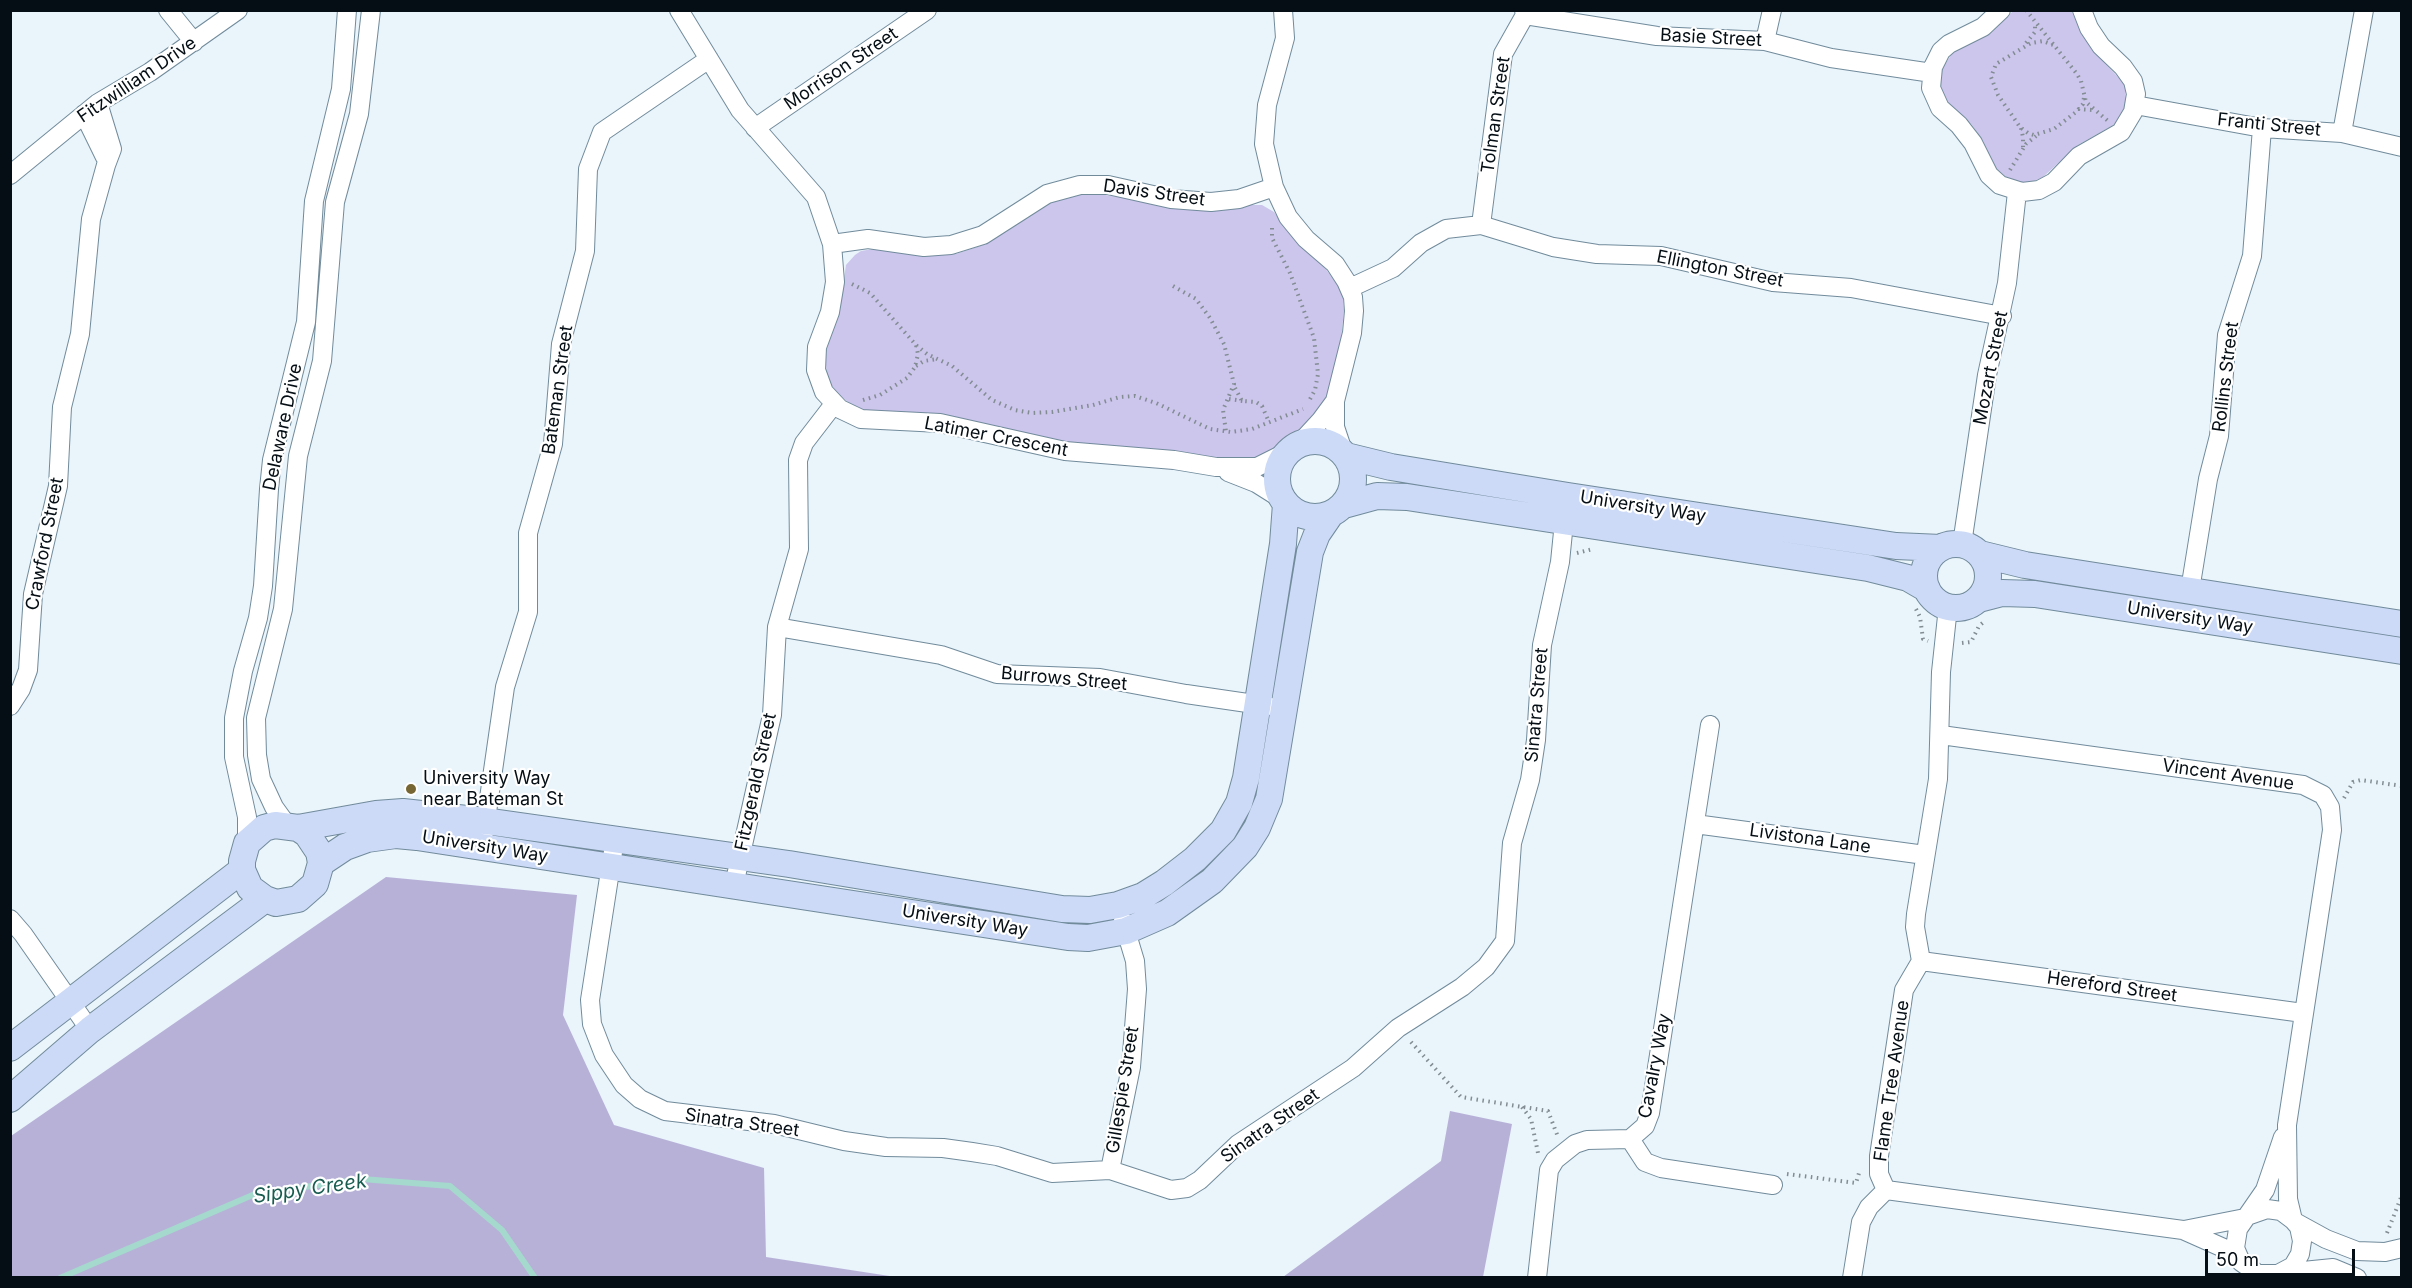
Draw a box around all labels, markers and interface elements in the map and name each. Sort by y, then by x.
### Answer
street label: Morrison Street [780,23,902,115]
street label: Basie Street [1659,25,1763,51]
street label: Fitzwilliam Drive [74,32,200,128]
street label: Tolman Street [1477,55,1515,175]
street label: Franti Street [2216,109,2322,141]
street label: Davis Street [1102,175,1206,211]
street label: Ellington Street [1655,246,1785,292]
street label: Mozart Street [1969,309,2013,427]
street label: Rollins Street [2209,321,2243,433]
street label: Bateman Street [538,324,578,456]
street label: Delaware Drive [259,361,307,493]
street label: Latimer Crescent [922,413,1070,461]
street label: Crawford Street [22,476,68,612]
street label: University Way [1578,486,1708,528]
street label: University Way [2125,597,2255,639]
street label: Sinatra Street [1521,647,1553,763]
street label: Burrows Street [1000,663,1128,695]
street label: Fitzgerald Street [731,711,781,853]
street label: Vincent Avenue [2161,755,2295,795]
place label: University Way near Bateman St [423,768,563,810]
marker: University Way near Bateman St [404,782,418,796]
street label: Livistona Lane [1748,820,1872,858]
street label: University Way [420,826,550,868]
street label: University Way [900,900,1030,942]
street label: Hereford Street [2046,967,2178,1007]
street label: Flame Tree Avenue [1870,999,1914,1163]
street label: Cavalry Way [1634,1012,1676,1120]
street label: Gillespie Street [1102,1025,1144,1155]
street label: Sinatra Street [1217,1084,1323,1168]
street label: Sinatra Street [683,1104,801,1142]
water label: Sippy Creek [252,1169,368,1209]
scale bar [2208,1237,2358,1275]
text: 50 m [2216,1249,2259,1270]

